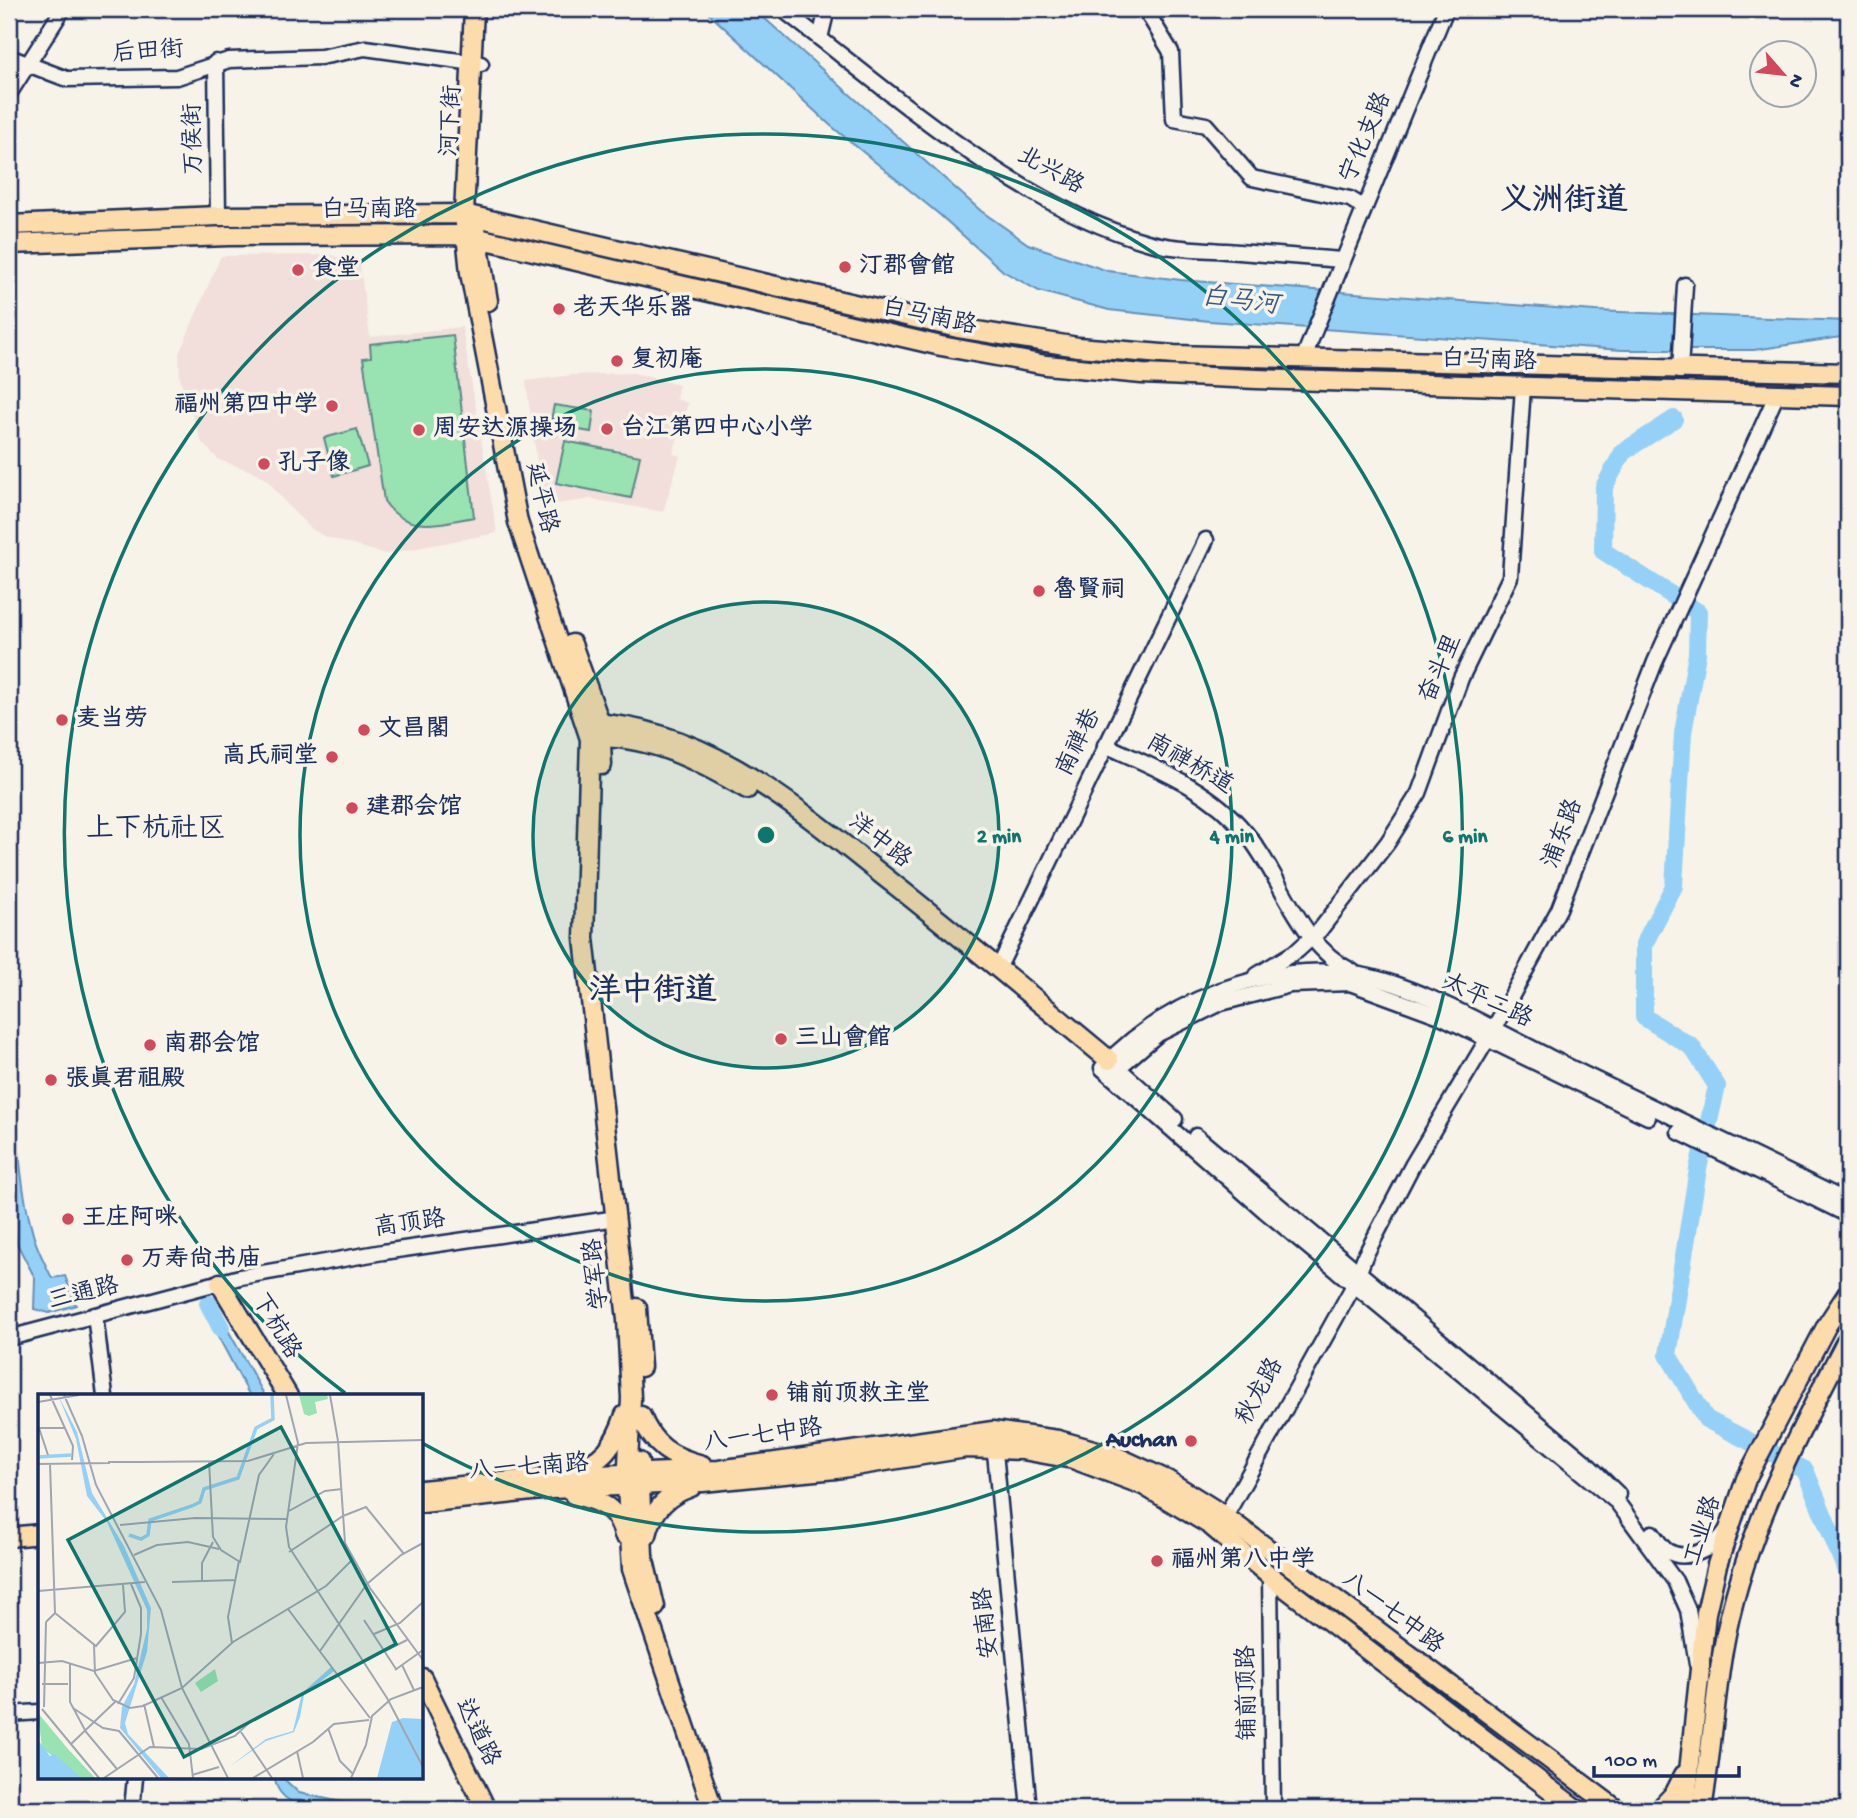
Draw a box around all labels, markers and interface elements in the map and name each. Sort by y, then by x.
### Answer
street label: 后田街 [111,35,185,70]
north arrow [1748,38,1818,108]
text: N [1782,69,1808,91]
street label: 河下街 [437,84,469,158]
street label: 宁化支路 [1333,87,1399,188]
street label: 万侯街 [180,103,210,175]
street label: 北兴路 [1011,140,1089,202]
district label: 义洲街道 [1500,183,1628,222]
street label: 白马南路 [321,195,417,226]
place label: 汀郡會館 [859,251,955,282]
place label: 食堂 [312,255,360,285]
marker: 汀郡會館 [837,259,853,275]
marker: 食堂 [290,262,306,278]
water label: 白马河 [1199,281,1285,324]
street label: 白马南路 [879,292,979,342]
place label: 老天华乐器 [573,294,693,324]
marker: 老天华乐器 [551,301,567,317]
street label: 白马南路 [1441,344,1538,378]
place label: 复初庵 [631,345,703,376]
marker: 复初庵 [609,353,625,369]
place label: 福州第四中学 [174,391,318,421]
marker: 福州第四中学 [324,398,340,414]
place label: 台江第四中心小学 [621,414,813,444]
place label: 周安达源操场 [433,415,577,445]
marker: 台江第四中心小学 [599,421,615,437]
marker: 周安达源操场 [411,422,427,438]
place label: 孔子像 [278,449,350,479]
marker: 孔子像 [256,456,272,472]
street label: 延平路 [518,459,564,536]
place label: 魯賢祠 [1053,575,1125,606]
marker: 魯賢祠 [1031,583,1047,599]
street label: 奋斗里 [1413,630,1470,708]
street label: 南禅巷 [1050,704,1109,782]
place label: 麦当劳 [76,705,148,735]
marker: 麦当劳 [54,712,70,728]
place label: 文昌閣 [378,715,450,745]
marker: 文昌閣 [356,722,372,738]
street label: 南禅桥道 [1140,728,1238,802]
place label: 高氏祠堂 [222,742,318,772]
marker: 高氏祠堂 [324,749,340,765]
place label: 建郡会馆 [366,792,462,823]
street label: 浦东路 [1536,794,1590,873]
marker: 建郡会馆 [344,800,360,816]
street label: 洋中路 [842,807,918,876]
district label: 上下杭社区 [86,813,226,847]
centre of rings [754,823,778,847]
text: 2 min [977,826,1022,851]
text: 4 min [1209,826,1255,851]
text: 6 min [1442,826,1489,851]
street label: 太平二路 [1437,967,1537,1035]
district label: 洋中街道 [589,972,717,1012]
place label: 三山會館 [795,1023,891,1054]
place label: 南郡会馆 [164,1029,260,1060]
marker: 三山會館 [773,1031,789,1047]
marker: 南郡会馆 [142,1037,158,1053]
place label: 張真君祖殿 [65,1065,185,1095]
marker: 張真君祖殿 [43,1072,59,1088]
place label: 王庄阿咪 [82,1204,178,1234]
street label: 高顶路 [372,1204,448,1244]
marker: 王庄阿咪 [60,1211,76,1227]
street label: 学军路 [578,1237,616,1312]
place label: 万寿尚书庙 [141,1244,261,1275]
marker: 万寿尚书庙 [119,1252,135,1268]
street label: 三通路 [45,1270,122,1318]
street label: 下杭路 [244,1288,308,1365]
street label: 秋龙路 [1229,1353,1291,1431]
place label: 铺前顶救主堂 [786,1380,930,1410]
marker: 铺前顶救主堂 [764,1387,780,1403]
inset map [38,1394,424,1780]
street label: 八一七中路 [701,1412,824,1460]
place label: Auchan [1105,1427,1178,1456]
marker: Auchan [1183,1433,1199,1449]
street label: 八一七南路 [468,1448,590,1488]
street label: 工业路 [1677,1492,1729,1570]
place label: 福州第八中学 [1171,1546,1315,1576]
marker: 福州第八中学 [1149,1553,1165,1569]
street label: 八一七中路 [1335,1565,1450,1662]
street label: 安南路 [968,1586,1006,1661]
street label: 铺前顶路 [1232,1645,1264,1741]
street label: 达道路 [447,1693,507,1772]
scale bar [1594,1734,1740,1778]
text: 100 m [1604,1750,1657,1775]

